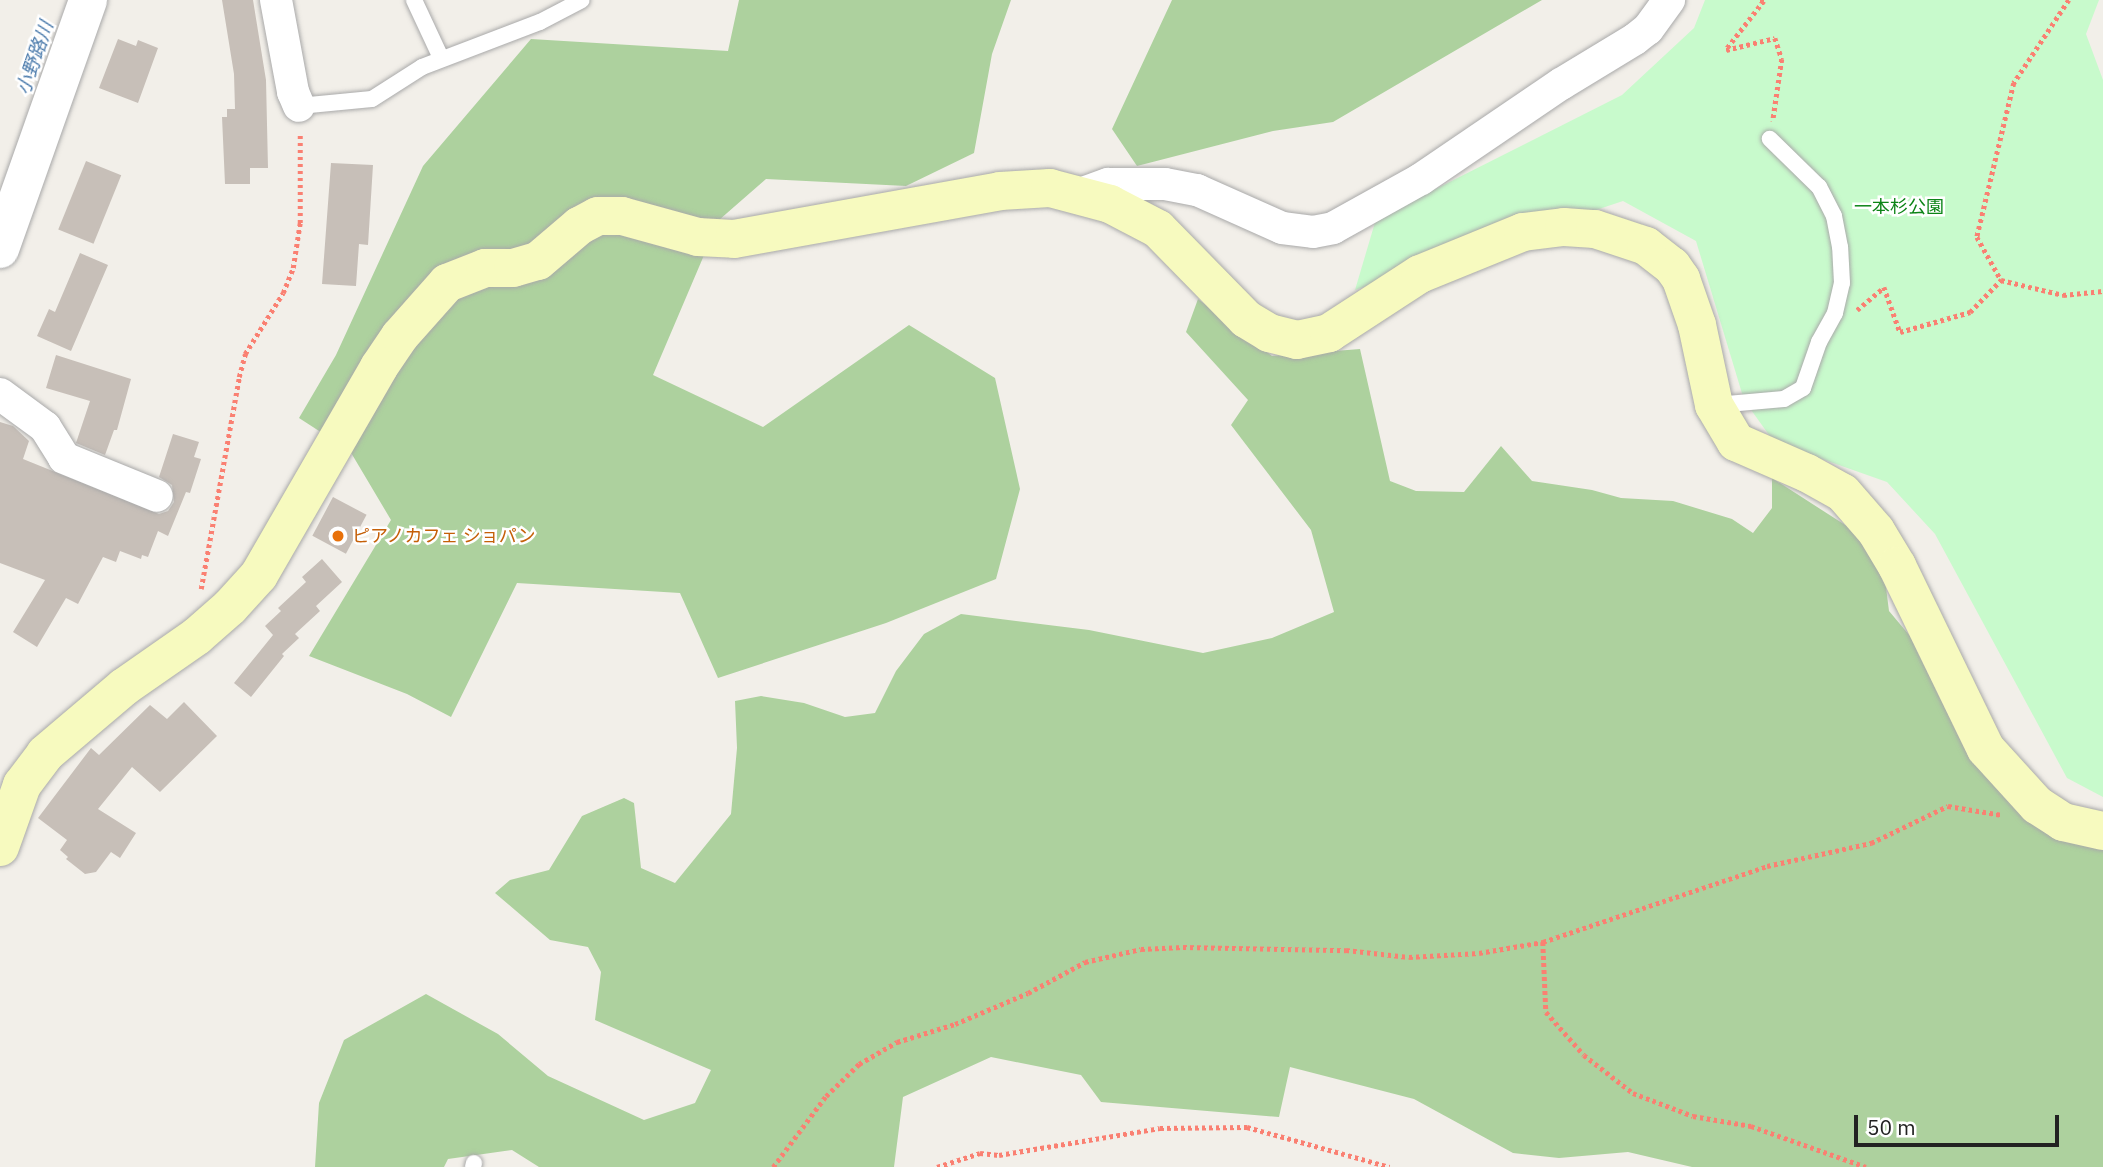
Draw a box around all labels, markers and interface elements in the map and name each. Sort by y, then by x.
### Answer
water label: 小野路川 [12,18,58,98]
park label: 一本杉公園 [1854,196,1944,218]
place label: ピアノカフェ ショパン [352,525,536,547]
marker: ピアノカフェ ショパン [330,528,346,544]
scale bar [1858,1100,2063,1144]
text: 50 m [1867,1113,1916,1141]

